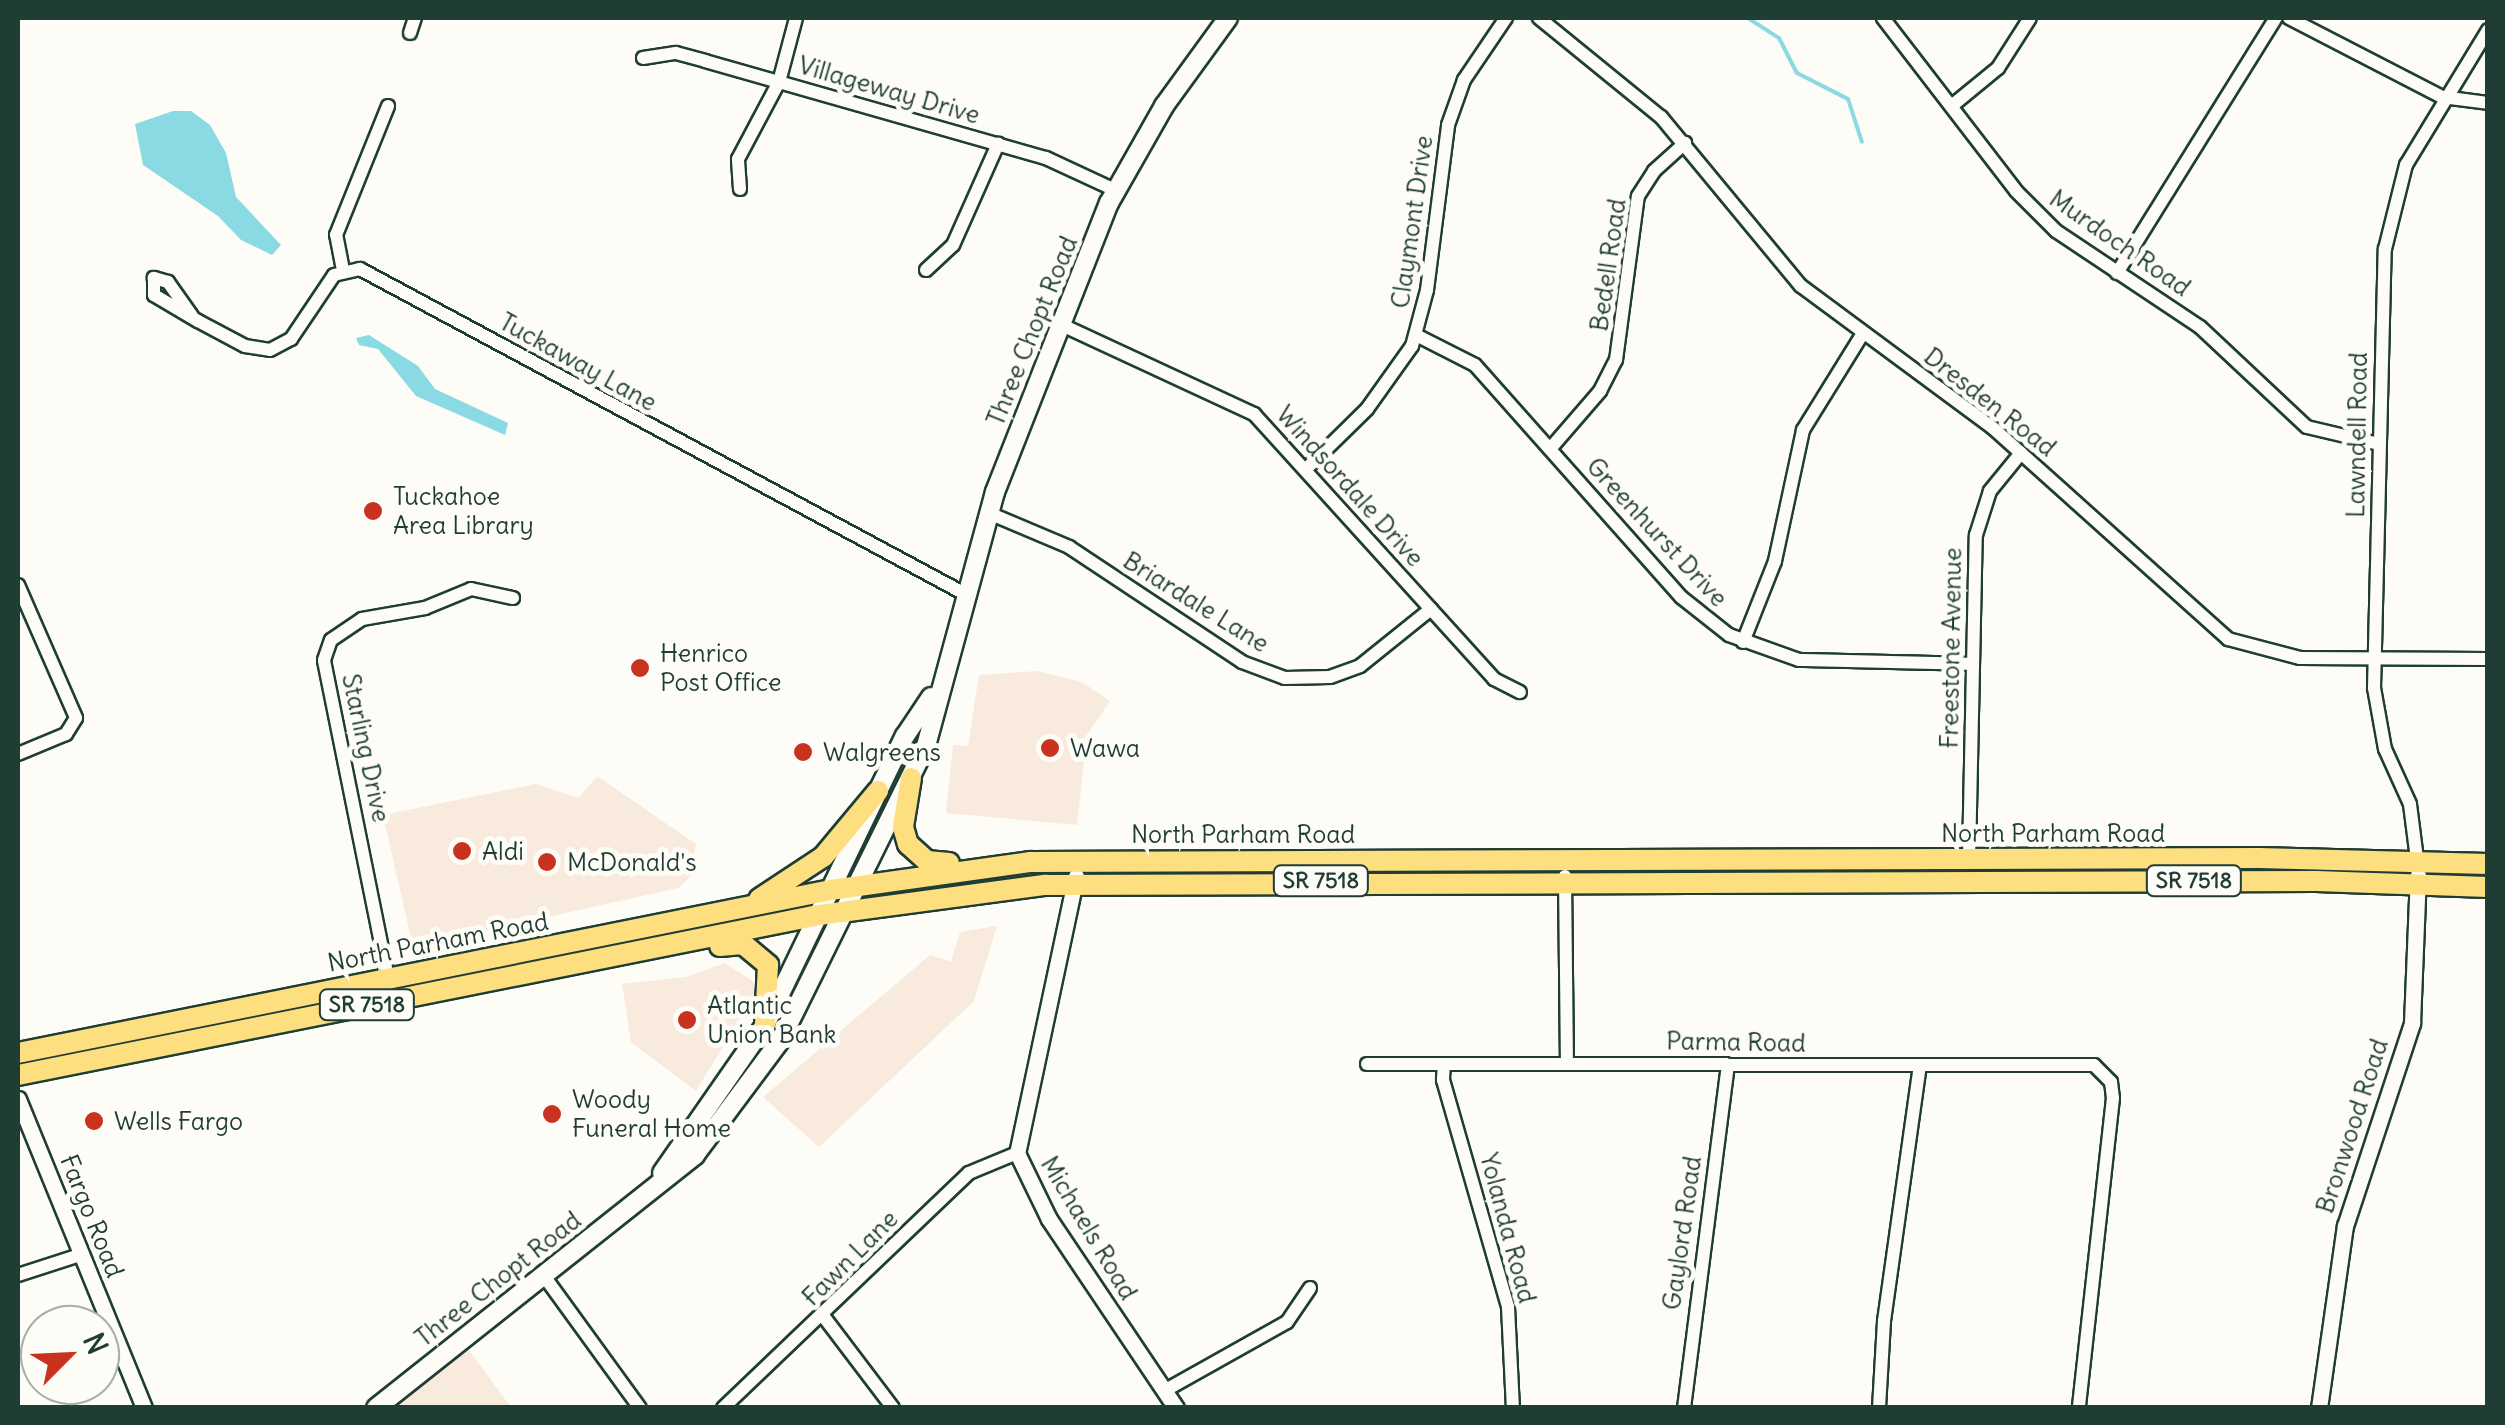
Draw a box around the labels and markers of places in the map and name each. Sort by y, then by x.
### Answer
place label: Tuckahoe Area Library [393,482,534,541]
marker: Tuckahoe Area Library [362,500,384,522]
place label: Henrico Post Office [660,639,781,698]
marker: Henrico Post Office [629,657,651,679]
place label: Wawa [1070,733,1140,763]
place label: Walgreens [823,737,941,767]
marker: Wawa [1039,737,1061,759]
marker: Walgreens [792,741,814,763]
place label: Aldi [482,836,524,866]
marker: Aldi [451,840,473,862]
place label: McDonald's [567,847,696,877]
marker: McDonald's [536,851,558,873]
place label: Atlantic Union Bank [707,991,836,1050]
marker: Atlantic Union Bank [676,1009,698,1031]
place label: Woody Funeral Home [572,1085,731,1144]
marker: Woody Funeral Home [541,1103,563,1125]
place label: Wells Fargo [114,1106,243,1136]
marker: Wells Fargo [83,1110,105,1132]

